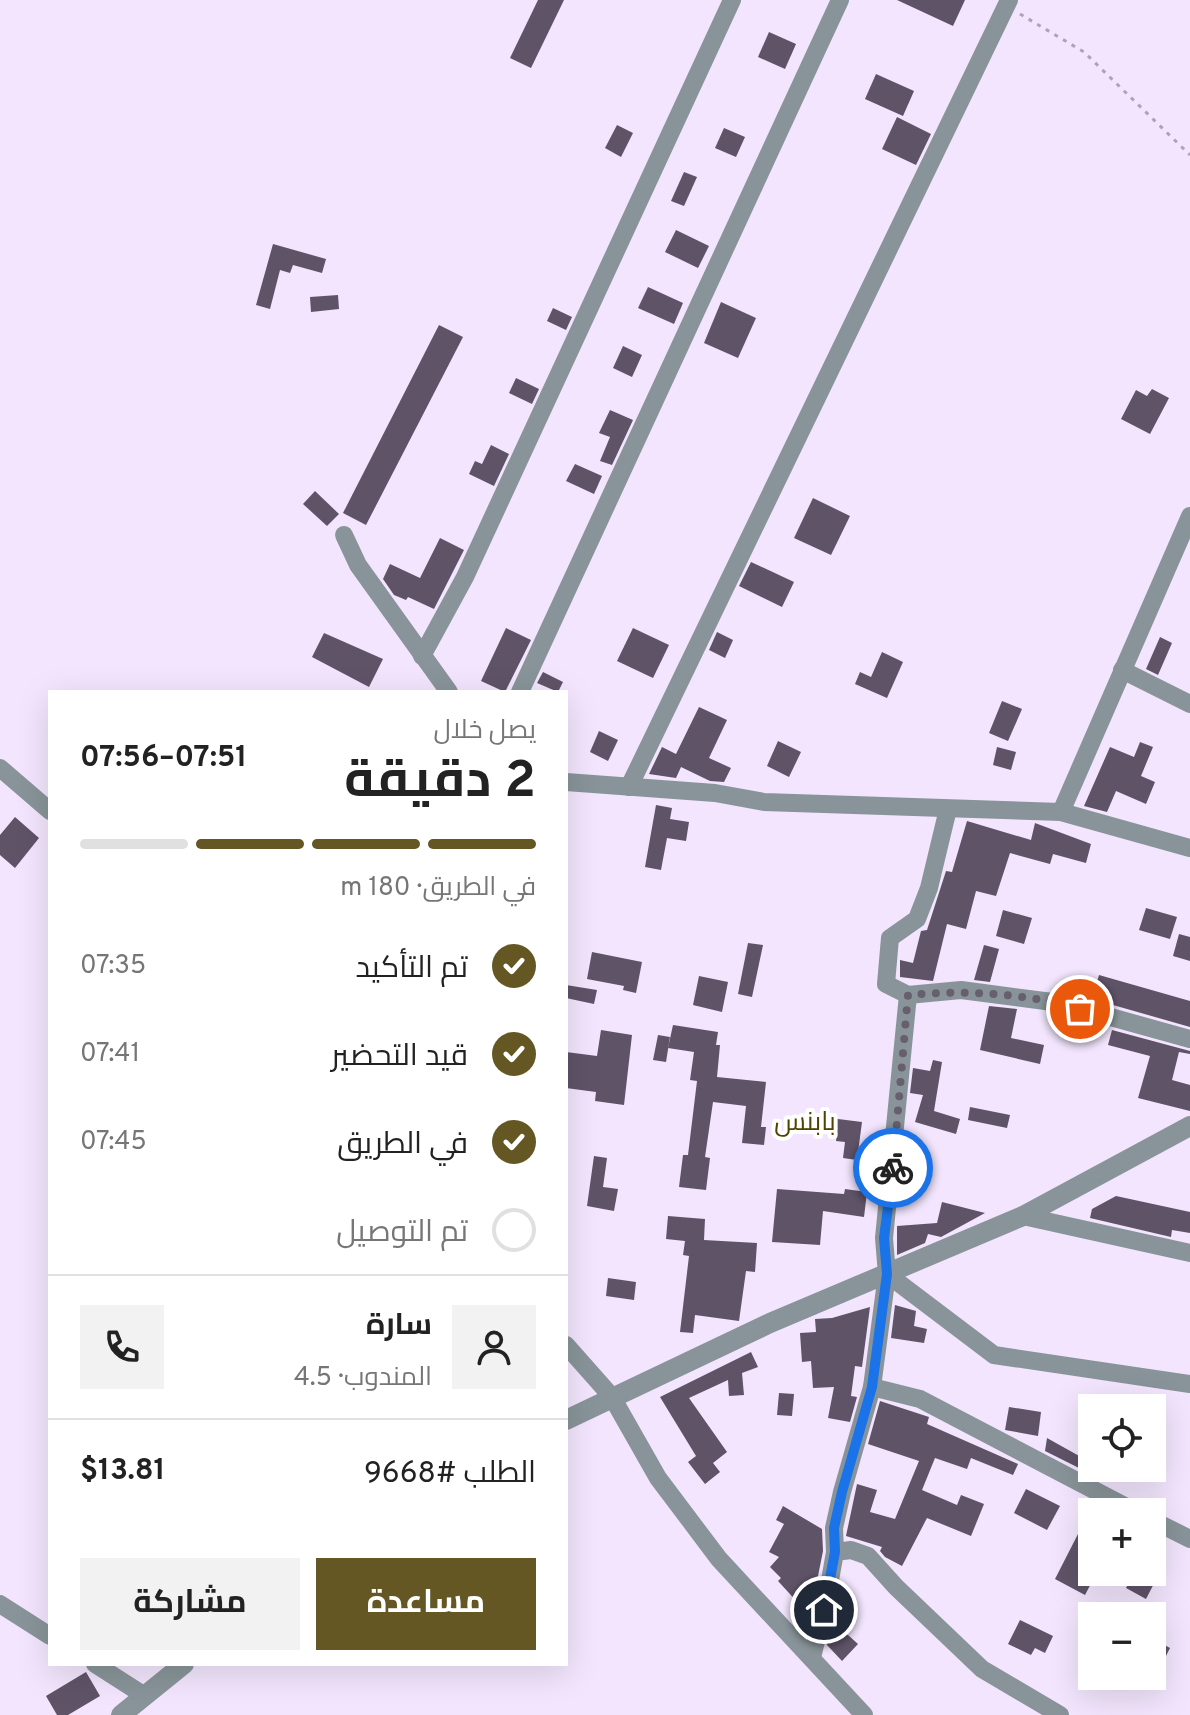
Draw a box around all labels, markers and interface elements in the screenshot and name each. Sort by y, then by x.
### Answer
text: يصل خلال [433,715,536,748]
text: 07:51–07:56 [80,740,247,777]
text: 2 دقيقة [344,750,536,816]
text: في الطريق · 180 m [340,872,536,905]
icon: check [492,944,536,988]
text: 07:35 [80,950,146,983]
text: تم التأكيد [356,951,468,988]
pin [1046,975,1114,1043]
icon: bag [1058,987,1102,1031]
icon: check [492,1032,536,1076]
text: 07:41 [80,1038,140,1071]
text: قيد التحضير [331,1039,468,1076]
district label: بابنس [774,1107,836,1140]
icon: check [492,1120,536,1164]
text: 07:45 [80,1126,147,1159]
text: في الطريق [337,1127,468,1164]
courier [853,1128,933,1208]
icon: bike [871,1146,915,1190]
text: تم التوصيل [336,1215,468,1252]
button: phone [80,1305,164,1389]
button: person [452,1305,536,1389]
text: سارة [366,1308,432,1345]
text: المندوب · 4.5 [294,1362,432,1395]
map controls [1078,1394,1166,1690]
button: locate [1078,1394,1166,1482]
text: $13.81 [80,1453,166,1490]
text: الطلب #9668 [364,1456,536,1493]
button: + [1078,1498,1166,1586]
button: مشاركة [80,1558,300,1650]
button: مساعدة [316,1558,536,1650]
pin [790,1576,858,1644]
icon: home [802,1588,846,1632]
button: − [1078,1602,1166,1690]

